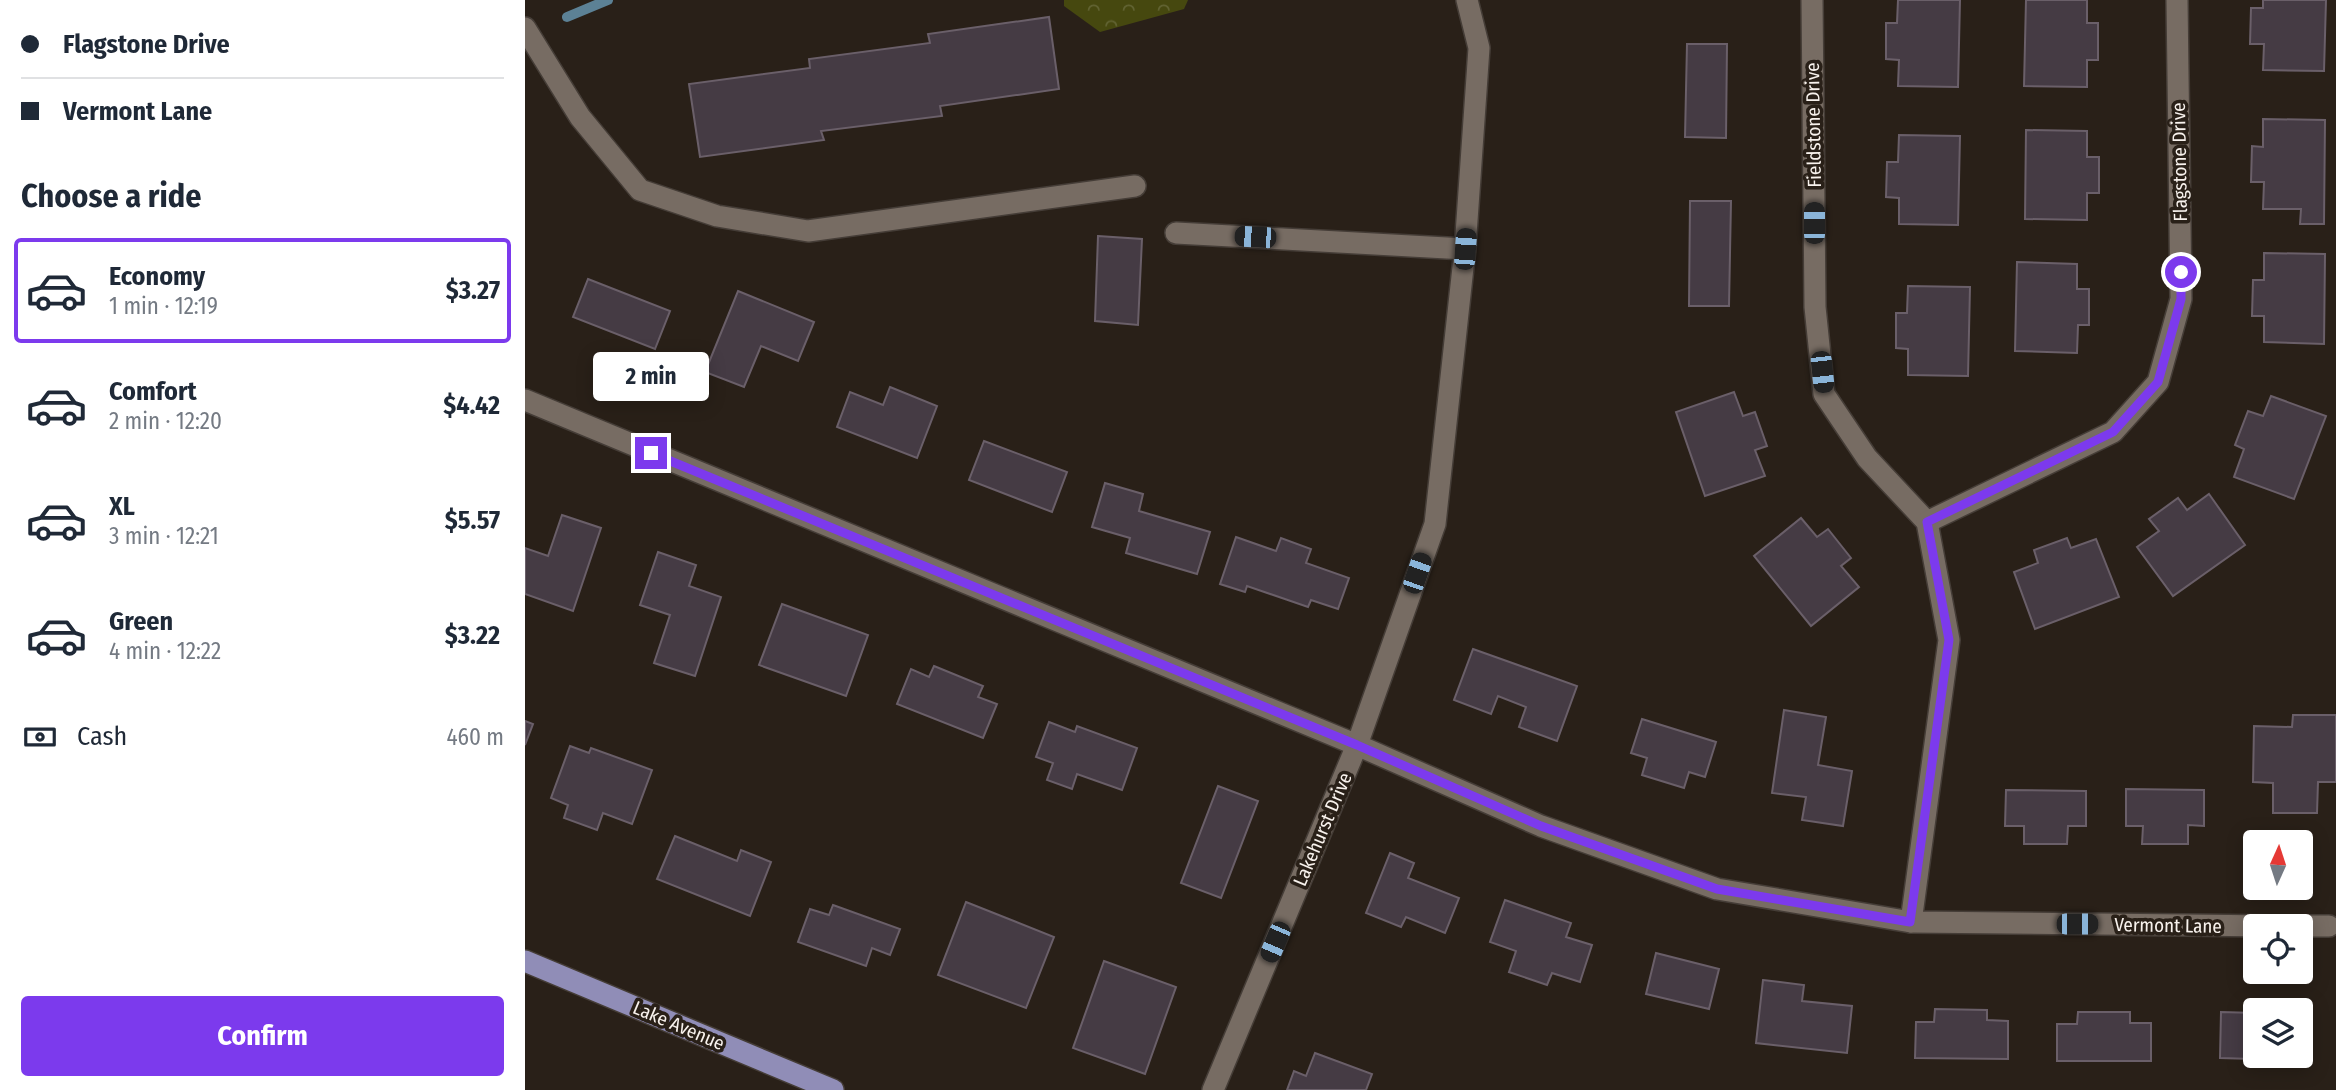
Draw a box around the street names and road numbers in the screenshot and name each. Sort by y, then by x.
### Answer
street label: Fieldstone Drive [1801,62,1826,188]
street label: Flagstone Drive [2167,102,2192,222]
street label: Lakehurst Drive [1288,769,1357,889]
street label: Vermont Lane [2114,913,2222,938]
street label: Lake Avenue [630,996,728,1055]

